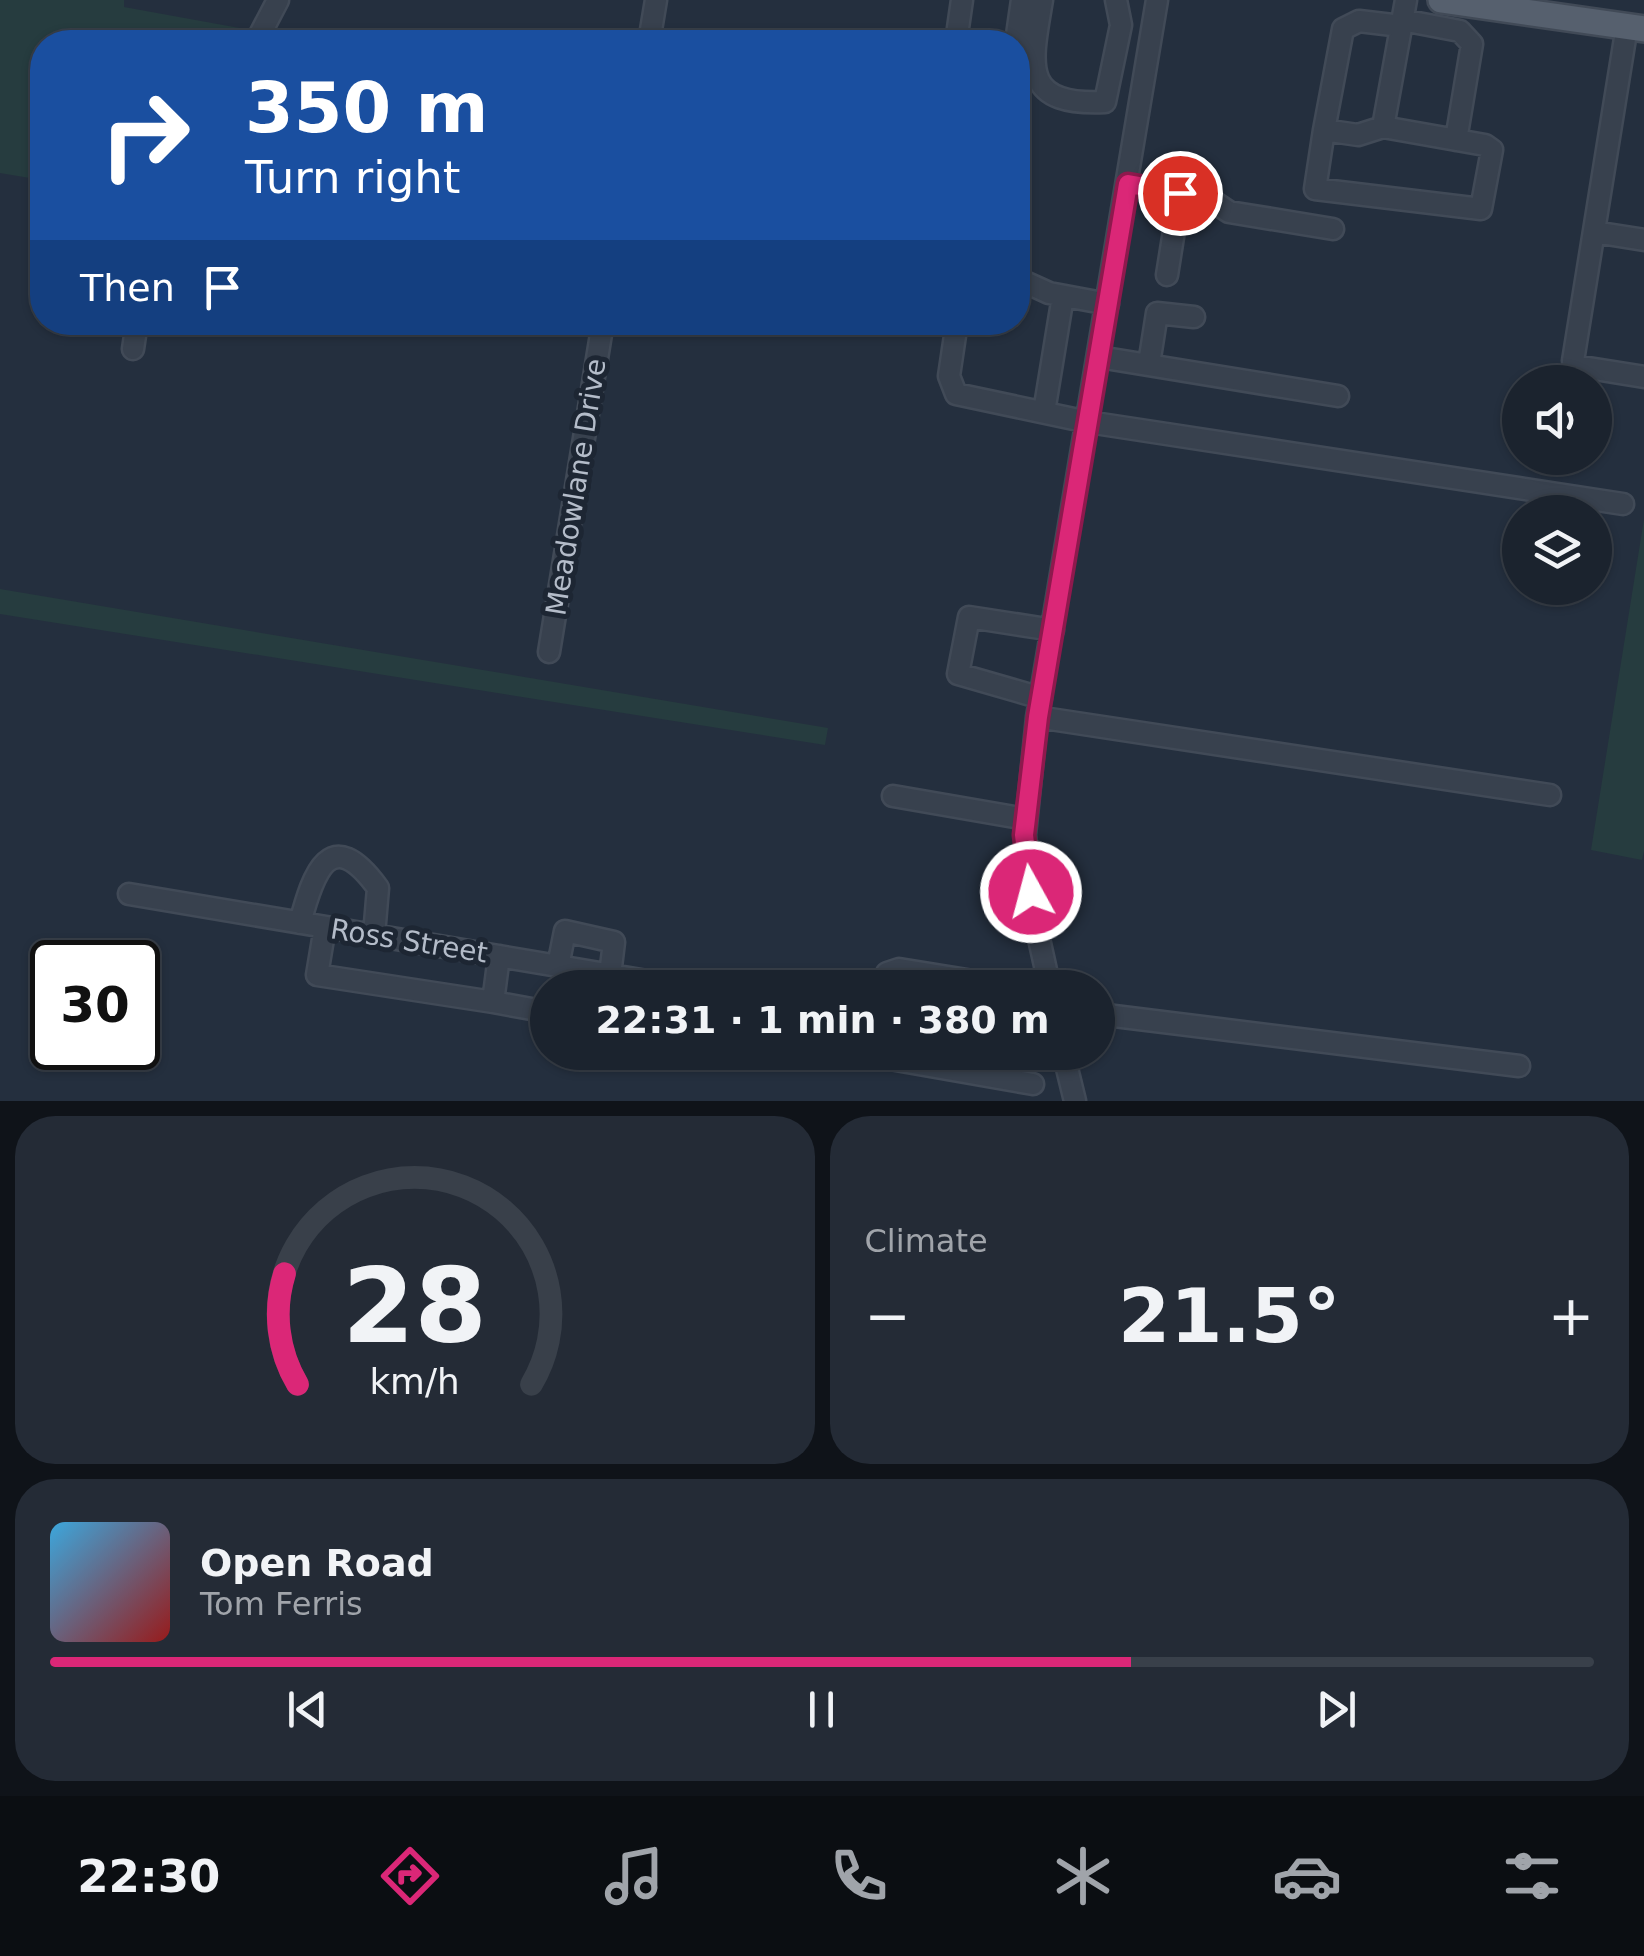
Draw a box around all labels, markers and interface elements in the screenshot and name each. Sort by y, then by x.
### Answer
text: 350 m [245,67,488,149]
icon: right [80,70,210,200]
text: Turn right [245,151,460,204]
pin [1138,151,1223,236]
icon: arrive [1153,166,1208,221]
icon: arrive [195,260,250,315]
text: Then [80,266,175,310]
street label: Meadowlane Drive [539,356,613,618]
map controls [1502,365,1612,605]
button: sound [1502,365,1612,475]
button: layers [1502,495,1612,605]
position arrow [979,840,1083,944]
street label: Ross Street [328,912,490,970]
speed limit sign: 30 [30,940,160,1070]
text: 22:31 · 1 min · 380 m [595,998,1050,1042]
text: Climate [865,1222,988,1260]
text: 28 [342,1245,487,1367]
text: 21.5° [1118,1272,1341,1360]
text: − [865,1284,911,1348]
text: + [1548,1284,1594,1348]
text: km/h [370,1361,460,1402]
text: Open Road [200,1541,434,1585]
text: Tom Ferris [200,1585,363,1623]
icon: previous [280,1682,335,1737]
icon: pause [794,1682,849,1737]
icon: next [1309,1682,1364,1737]
icon: directions [375,1841,445,1911]
icon: music [599,1841,669,1911]
icon: phone [824,1841,894,1911]
icon: climate [1048,1841,1118,1911]
icon: car [1272,1841,1342,1911]
icon: filters [1497,1841,1567,1911]
text: 22:30 [77,1850,220,1903]

